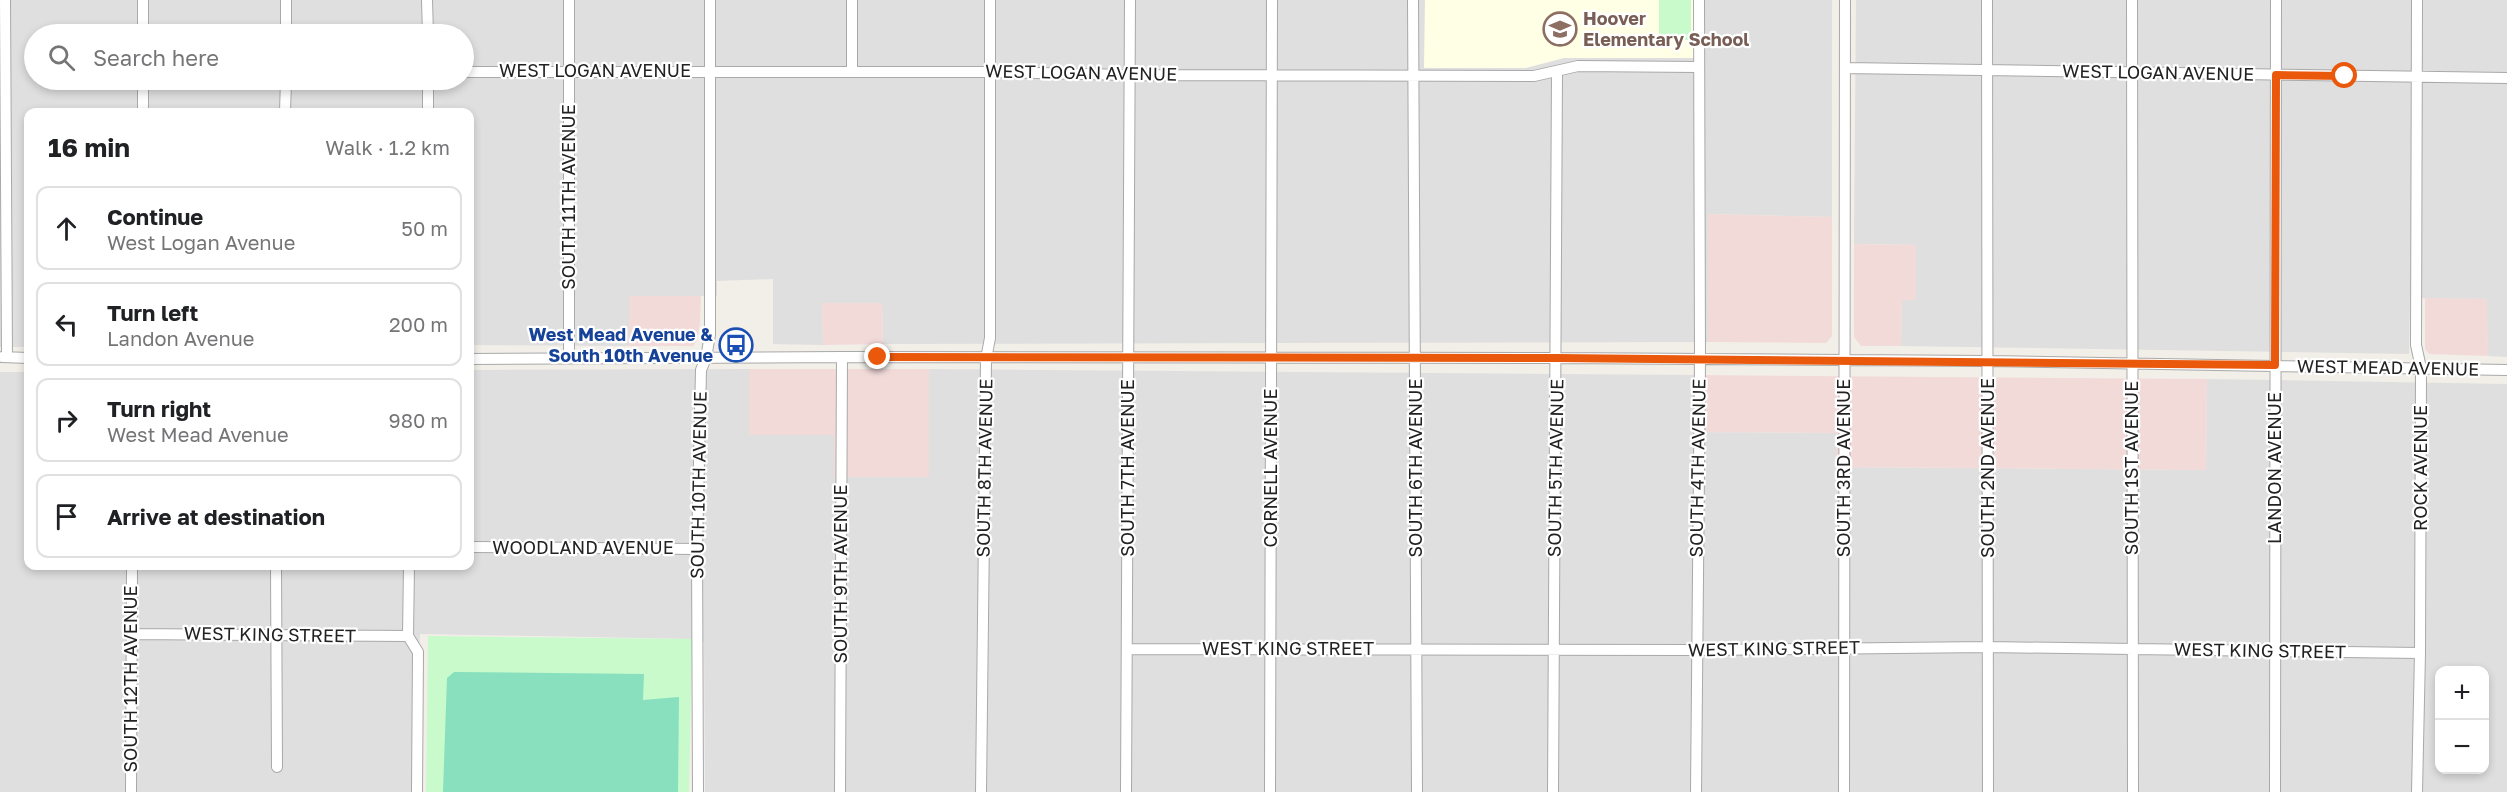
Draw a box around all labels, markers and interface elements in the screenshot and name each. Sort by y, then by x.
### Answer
place label: Hoover Elementary School [1583,7,1749,50]
school or university icon: Hoover Elementary School [1542,11,1578,47]
search box [24,24,474,90]
icon: search [45,41,78,74]
text: Search here [93,44,219,71]
street label: WEST LOGAN AVENUE [499,59,691,81]
street label: WEST LOGAN AVENUE [985,59,1177,85]
street label: WEST LOGAN AVENUE [2062,59,2254,85]
route start [2331,62,2357,88]
street label: SOUTH 11TH AVENUE [557,104,579,290]
text: 16 min [48,132,130,163]
text: Walk · 1.2 km [325,135,450,159]
text: Continue [107,203,203,230]
icon: ahead [50,212,83,245]
text: 50 m [401,216,448,240]
text: West Logan Avenue [107,230,295,254]
text: Turn left [107,299,198,326]
icon: left [50,308,83,341]
text: 200 m [389,312,448,336]
place label: West Mead Avenue & South 10th Avenue [529,323,713,366]
text: Landon Avenue [107,326,254,350]
bus stop icon: West Mead Avenue & South 10th Avenue [718,327,754,363]
route end [864,343,890,369]
street label: WEST MEAD AVENUE [2297,354,2479,380]
street label: SOUTH 8TH AVENUE [971,378,997,558]
street label: SOUTH 4TH AVENUE [1684,378,1710,558]
street label: SOUTH 2ND AVENUE [1976,378,1998,558]
street label: SOUTH 7TH AVENUE [1116,379,1138,557]
street label: SOUTH 6TH AVENUE [1404,379,1426,557]
street label: SOUTH 5TH AVENUE [1542,379,1568,557]
street label: SOUTH 3RD AVENUE [1832,379,1854,557]
street label: SOUTH 1ST AVENUE [2120,381,2142,555]
street label: CORNELL AVENUE [1259,389,1281,547]
street label: SOUTH 10TH AVENUE [685,391,711,579]
street label: LANDON AVENUE [2263,392,2285,544]
text: Turn right [107,395,211,422]
icon: right [50,404,83,437]
street label: ROCK AVENUE [2409,405,2431,531]
text: 980 m [389,408,448,432]
text: West Mead Avenue [107,422,289,446]
street label: SOUTH 9TH AVENUE [829,485,851,663]
icon: arrive [50,500,83,533]
text: Arrive at destination [107,503,325,530]
street label: WOODLAND AVENUE [492,536,674,558]
street label: SOUTH 12TH AVENUE [119,585,141,773]
street label: WEST KING STREET [184,621,356,647]
street label: WEST KING STREET [1688,635,1860,661]
street label: WEST KING STREET [1202,637,1374,659]
street label: WEST KING STREET [2174,637,2346,663]
map controls [2435,666,2489,774]
button: + [2435,666,2489,720]
button: − [2435,720,2489,774]

